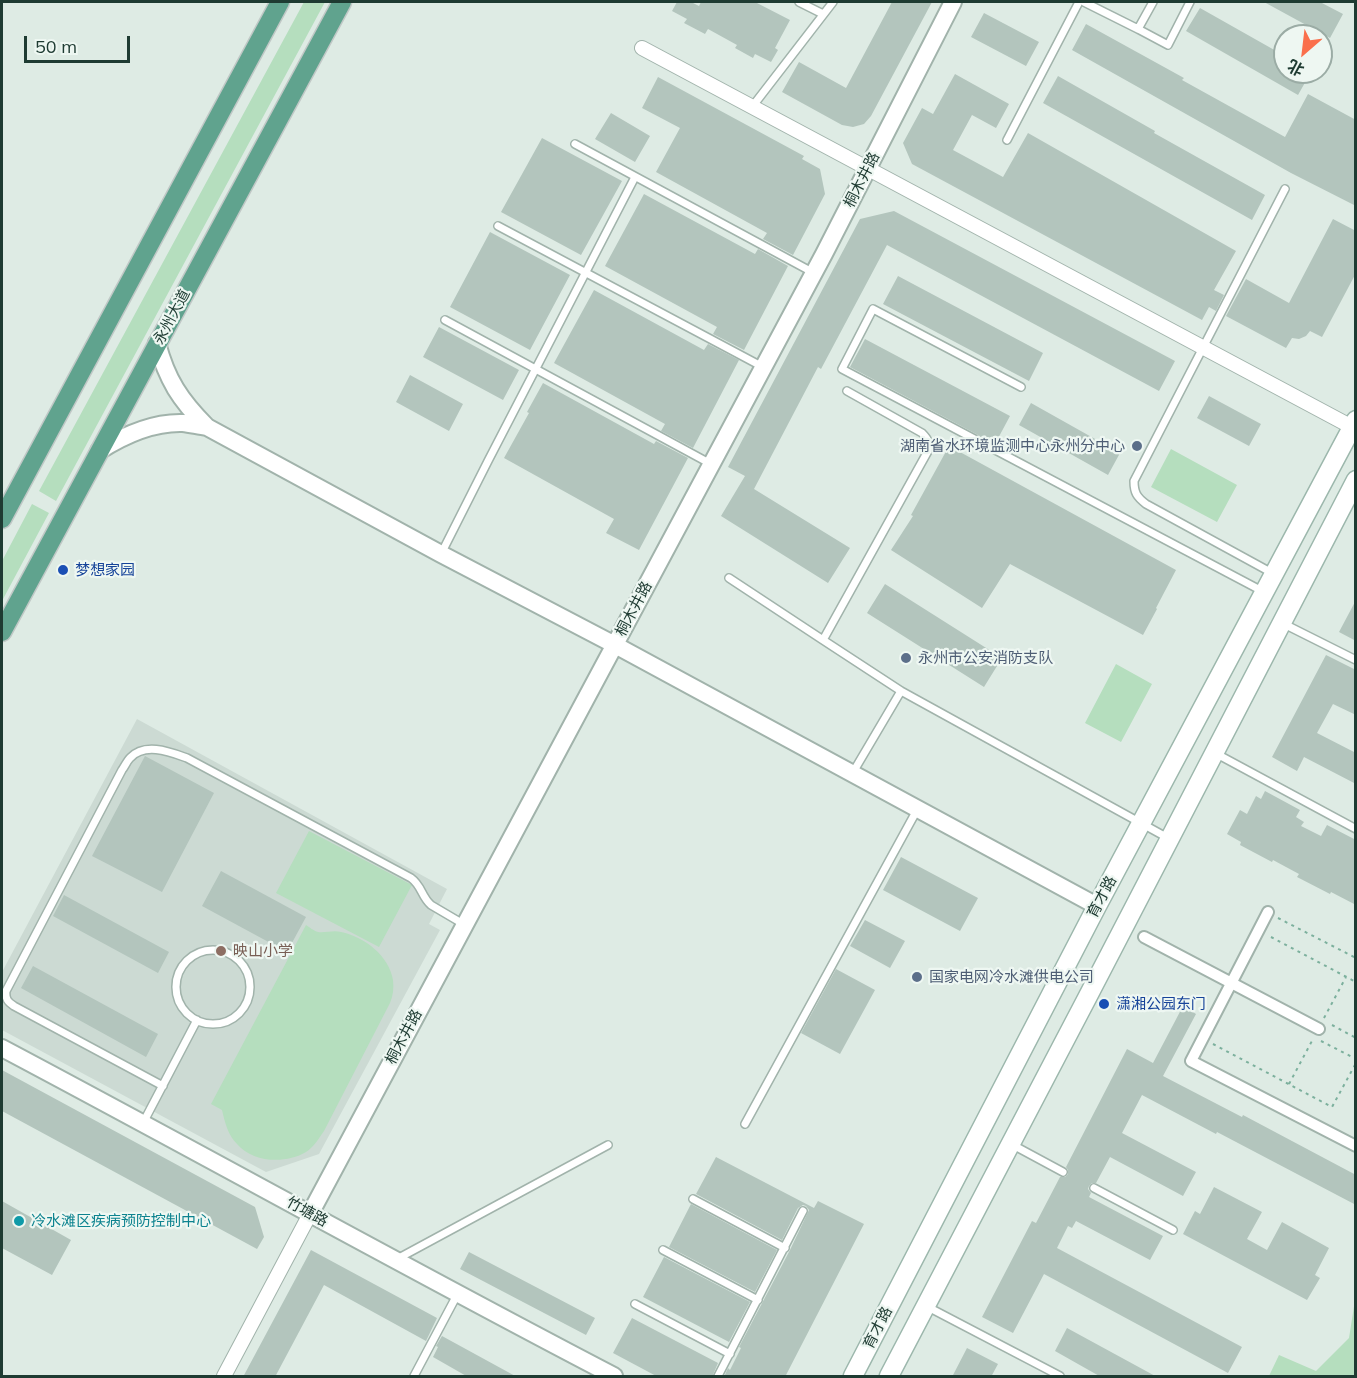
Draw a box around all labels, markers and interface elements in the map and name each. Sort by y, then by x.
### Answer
scale bar [27,24,134,62]
north arrow [1273,24,1333,84]
text: 50 m [35,35,77,58]
text: 北 [1284,56,1307,81]
street label: 桐木井路 [840,149,884,211]
street label: 永州大道 [150,286,194,348]
place label: 湖南省水环境监测中心永州分中心 [900,437,1125,455]
marker: 湖南省水环境监测中心永州分中心 [1130,439,1144,453]
place label: 梦想家园 [75,561,135,579]
marker: 梦想家园 [56,563,70,577]
street label: 桐木井路 [612,578,656,640]
place label: 永州市公安消防支队 [918,649,1053,667]
marker: 永州市公安消防支队 [899,651,913,665]
street label: 育才路 [1083,873,1121,921]
place label: 映山小学 [233,942,293,960]
marker: 映山小学 [214,944,228,958]
place label: 国家电网冷水滩供电公司 [929,968,1094,986]
marker: 国家电网冷水滩供电公司 [910,970,924,984]
place label: 潇湘公园东门 [1116,995,1206,1013]
marker: 潇湘公园东门 [1097,997,1111,1011]
street label: 桐木井路 [382,1006,426,1068]
street label: 竹塘路 [283,1193,331,1231]
place label: 冷水滩区疾病预防控制中心 [31,1212,211,1230]
marker: 冷水滩区疾病预防控制中心 [12,1214,26,1228]
street label: 育才路 [860,1304,896,1352]

